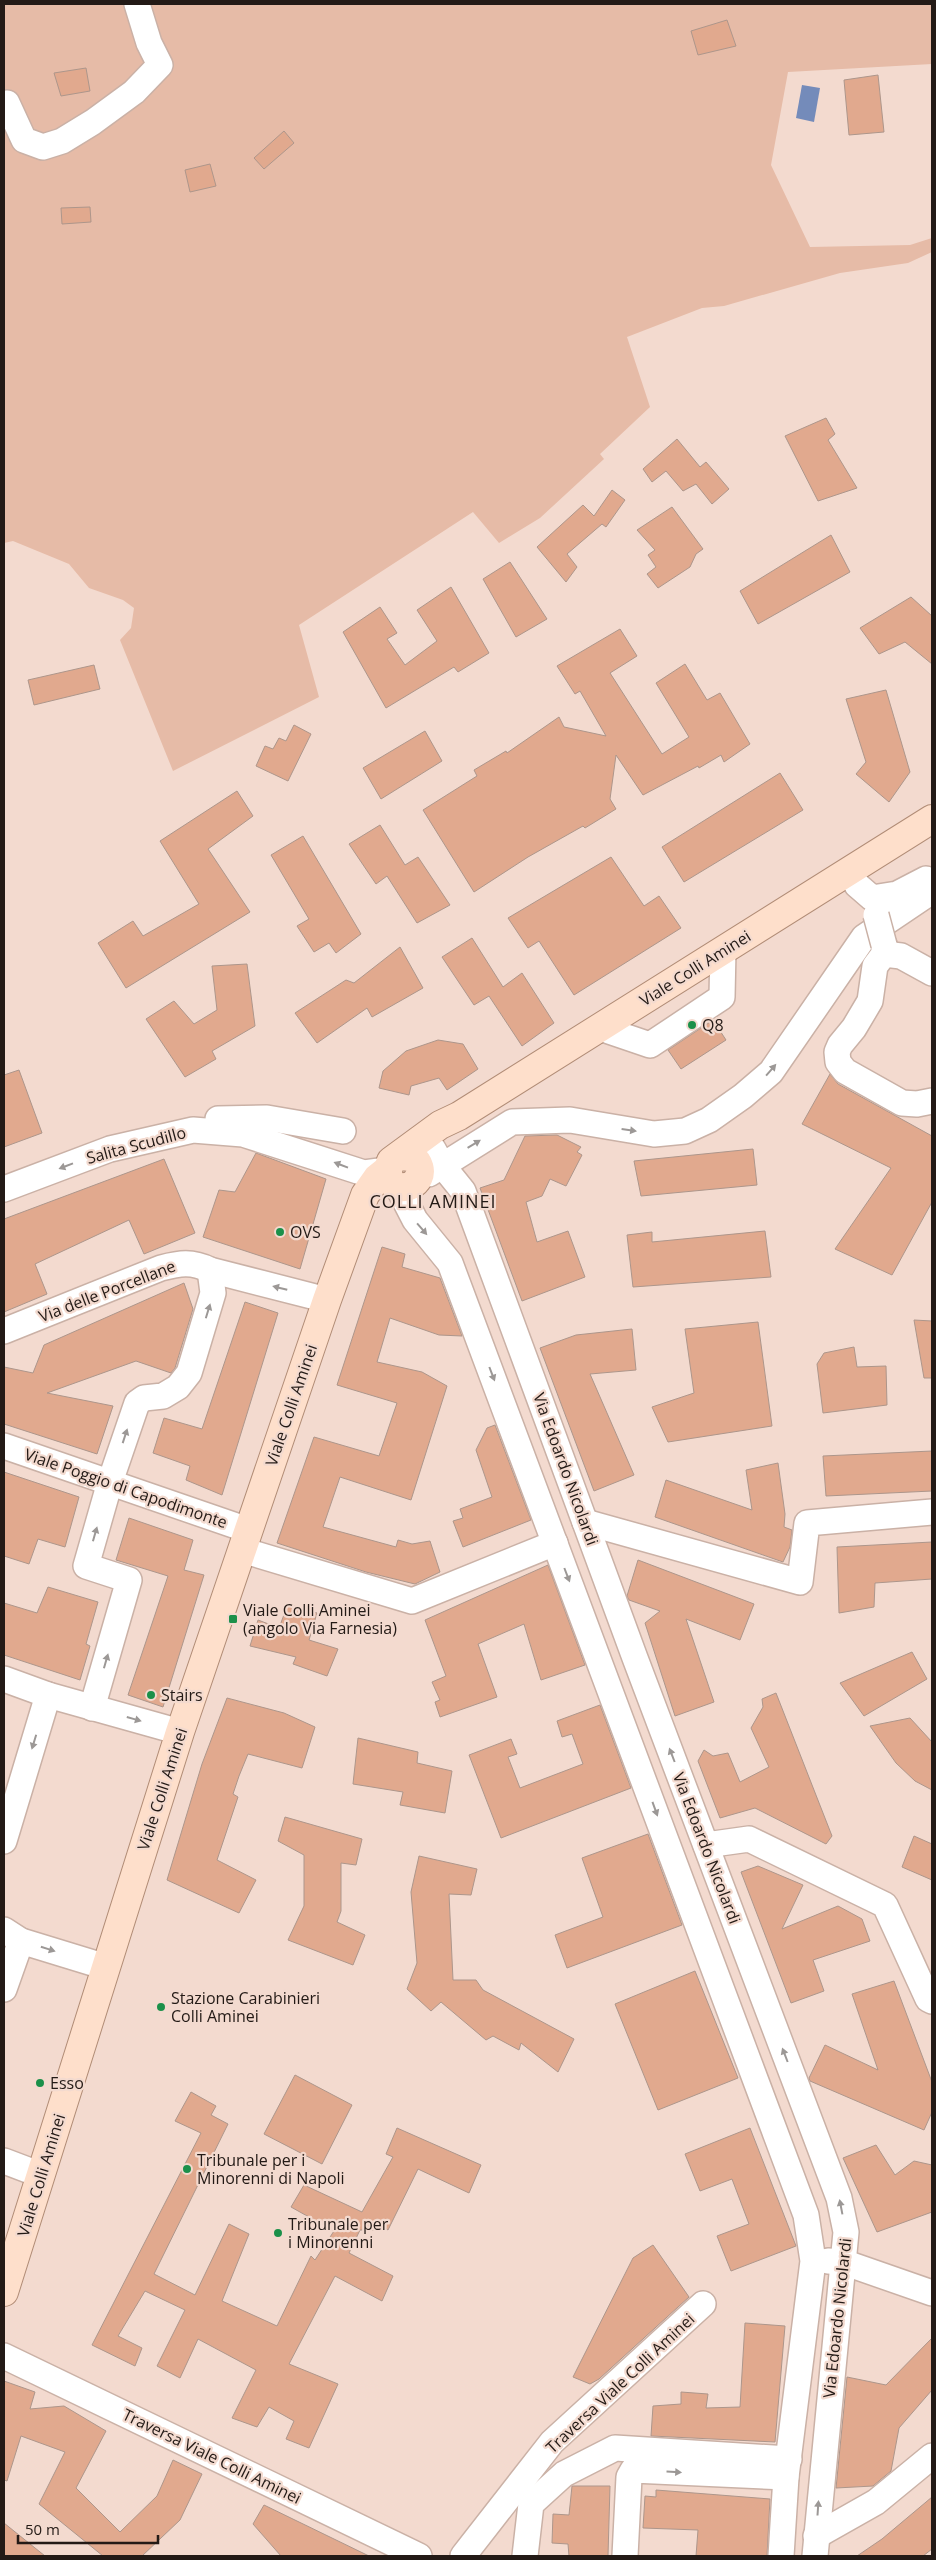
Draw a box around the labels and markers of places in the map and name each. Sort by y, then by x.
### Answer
place label: Q8 [702,1014,724,1036]
marker: Q8 [686,1019,698,1031]
place label: OVS [290,1221,321,1243]
marker: OVS [274,1226,286,1238]
place label: Viale Colli Aminei (angolo Via Farnesia) [243,1599,397,1639]
marker: Viale Colli Aminei (angolo Via Farnesia) [227,1613,239,1625]
place label: Stairs [161,1684,203,1706]
marker: Stairs [145,1689,157,1701]
place label: Stazione Carabinieri Colli Aminei [171,1987,320,2027]
marker: Stazione Carabinieri Colli Aminei [155,2001,167,2013]
place label: Esso [50,2072,84,2094]
marker: Esso [34,2077,46,2089]
place label: Tribunale per i Minorenni di Napoli [197,2149,345,2189]
marker: Tribunale per i Minorenni di Napoli [181,2163,193,2175]
place label: Tribunale per i Minorenni [288,2213,389,2253]
marker: Tribunale per i Minorenni [272,2227,284,2239]

